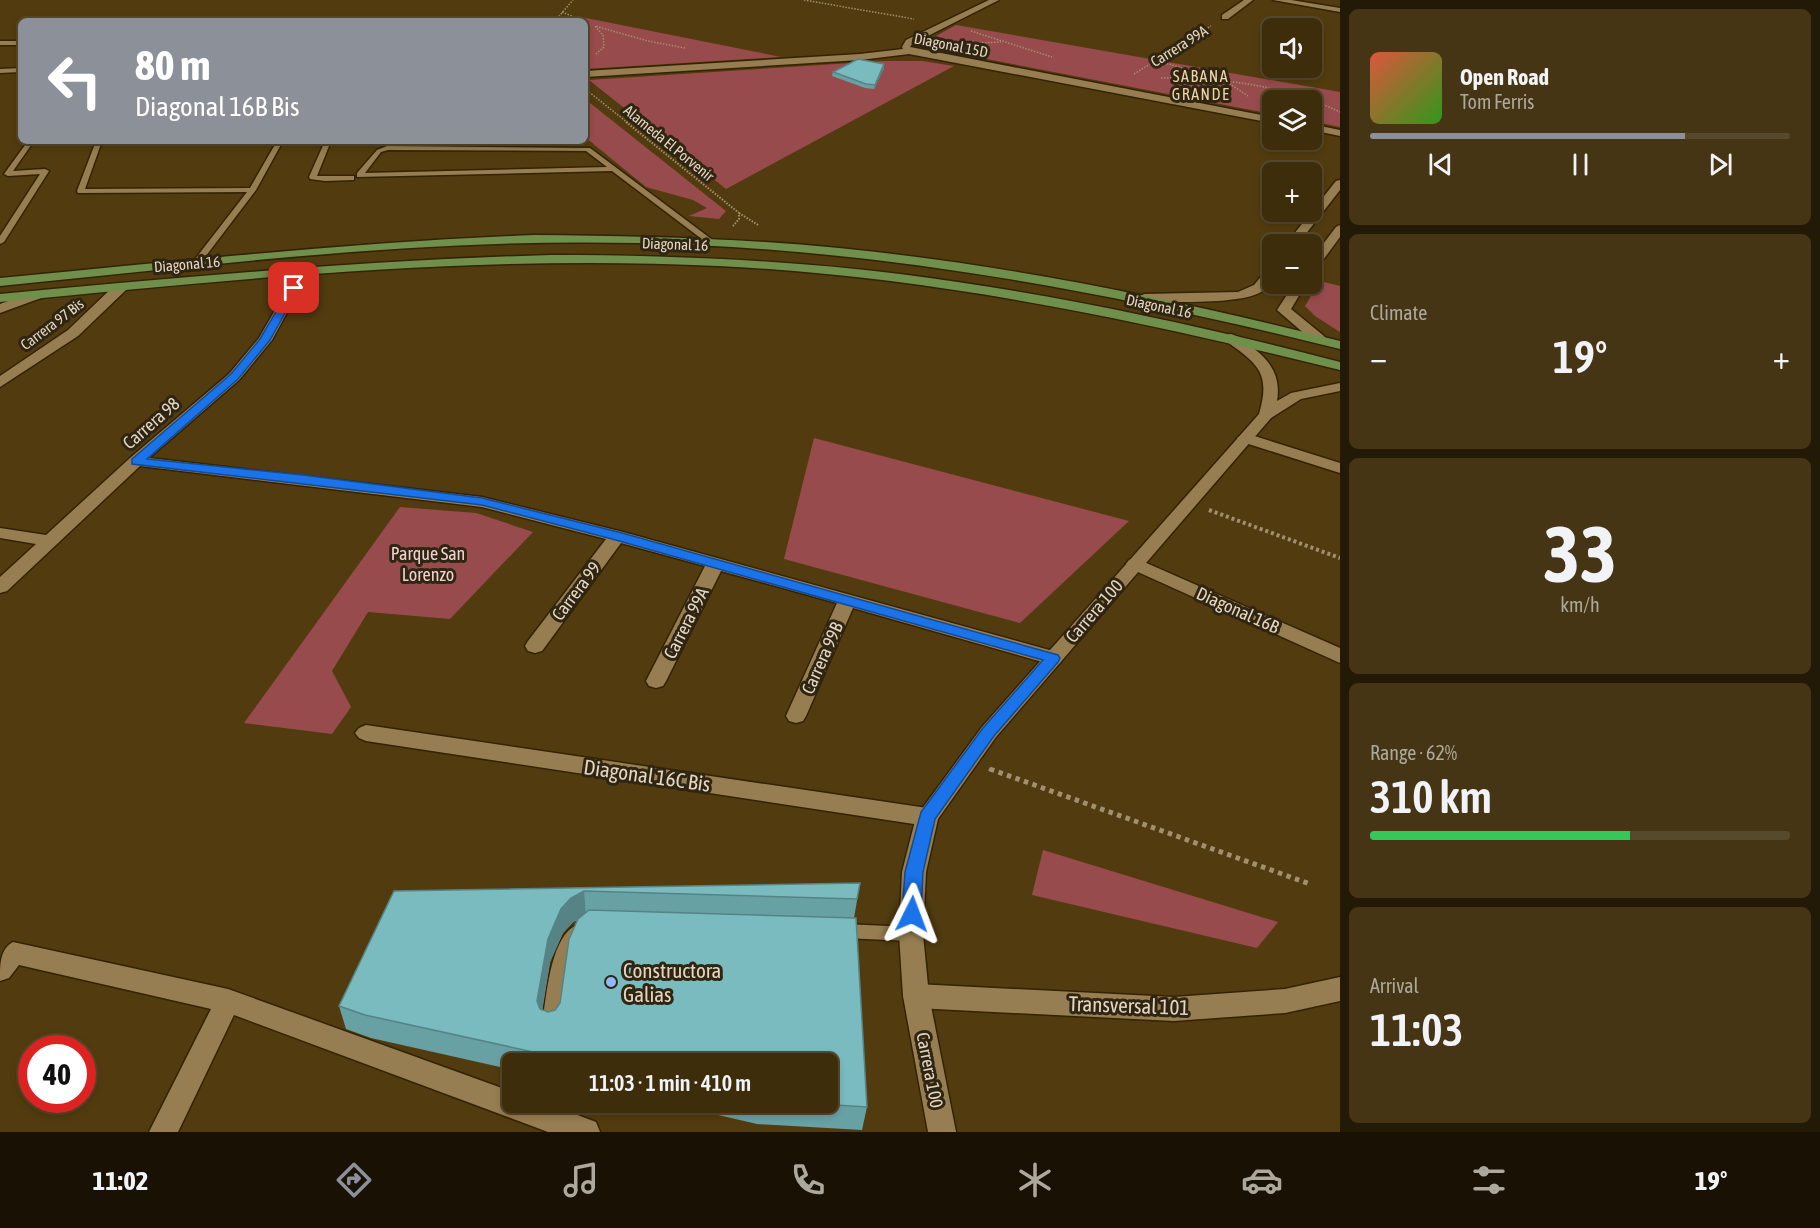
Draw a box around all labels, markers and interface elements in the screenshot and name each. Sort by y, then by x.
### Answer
map controls [1262,18,1322,294]
button: sound [1262,18,1322,78]
street label: Carrera 99A [1147,21,1211,70]
street label: Diagonal 15D [913,30,989,60]
text: 80 m [135,41,210,89]
icon: left [36,42,114,120]
text: Open Road [1460,64,1549,90]
district label: SABANA GRANDE [1172,67,1230,103]
button: layers [1262,90,1322,150]
text: Tom Ferris [1460,90,1534,113]
text: Diagonal 16B Bis [135,91,300,122]
street label: Alameda El Porvenir [620,101,718,185]
icon: previous [1424,148,1457,181]
icon: pause [1564,148,1597,181]
icon: next [1704,148,1737,181]
button: + [1262,162,1322,222]
street label: Diagonal 16 [642,234,708,254]
button: − [1262,234,1322,294]
street label: Diagonal 16 [153,253,221,275]
pin [268,262,319,313]
icon: arrive [277,271,310,304]
street label: Diagonal 16 [1125,291,1193,321]
street label: Carrera 97 Bis [17,295,87,353]
text: Climate [1370,301,1427,324]
text: 19° [1553,331,1607,383]
text: − [1370,338,1387,376]
text: + [1773,338,1790,376]
street label: Carrera 98 [118,393,184,453]
text: 33 [1543,509,1617,599]
park label: Parque San Lorenzo [391,543,465,585]
street label: Carrera 99 [547,558,605,624]
street label: Carrera 100 [1061,575,1127,647]
street label: Diagonal 16B [1193,582,1283,638]
street label: Carrera 99A [659,584,713,662]
text: km/h [1560,593,1600,616]
street label: Carrera 99B [797,618,847,697]
text: Range · 62% [1370,741,1457,764]
street label: Diagonal 16C Bis [582,754,712,796]
text: 310 km [1370,771,1492,823]
position arrow [880,882,944,946]
place label: Constructora Galias [623,958,721,1006]
text: Arrival [1370,974,1419,997]
marker: Constructora Galias [604,975,618,989]
street label: Transversal 101 [1068,991,1190,1019]
text: 11:03 [1370,1004,1464,1056]
street label: Carrera 100 [912,1030,948,1110]
speed limit sign: 40 [18,1035,96,1113]
text: 11:03 · 1 min · 410 m [589,1070,751,1096]
icon: directions [333,1159,375,1201]
icon: music [560,1159,602,1201]
icon: phone [787,1159,829,1201]
icon: climate [1014,1159,1056,1201]
icon: car [1241,1159,1283,1201]
icon: filters [1468,1159,1510,1201]
text: 11:02 [92,1165,149,1196]
text: 19° [1695,1165,1728,1196]

